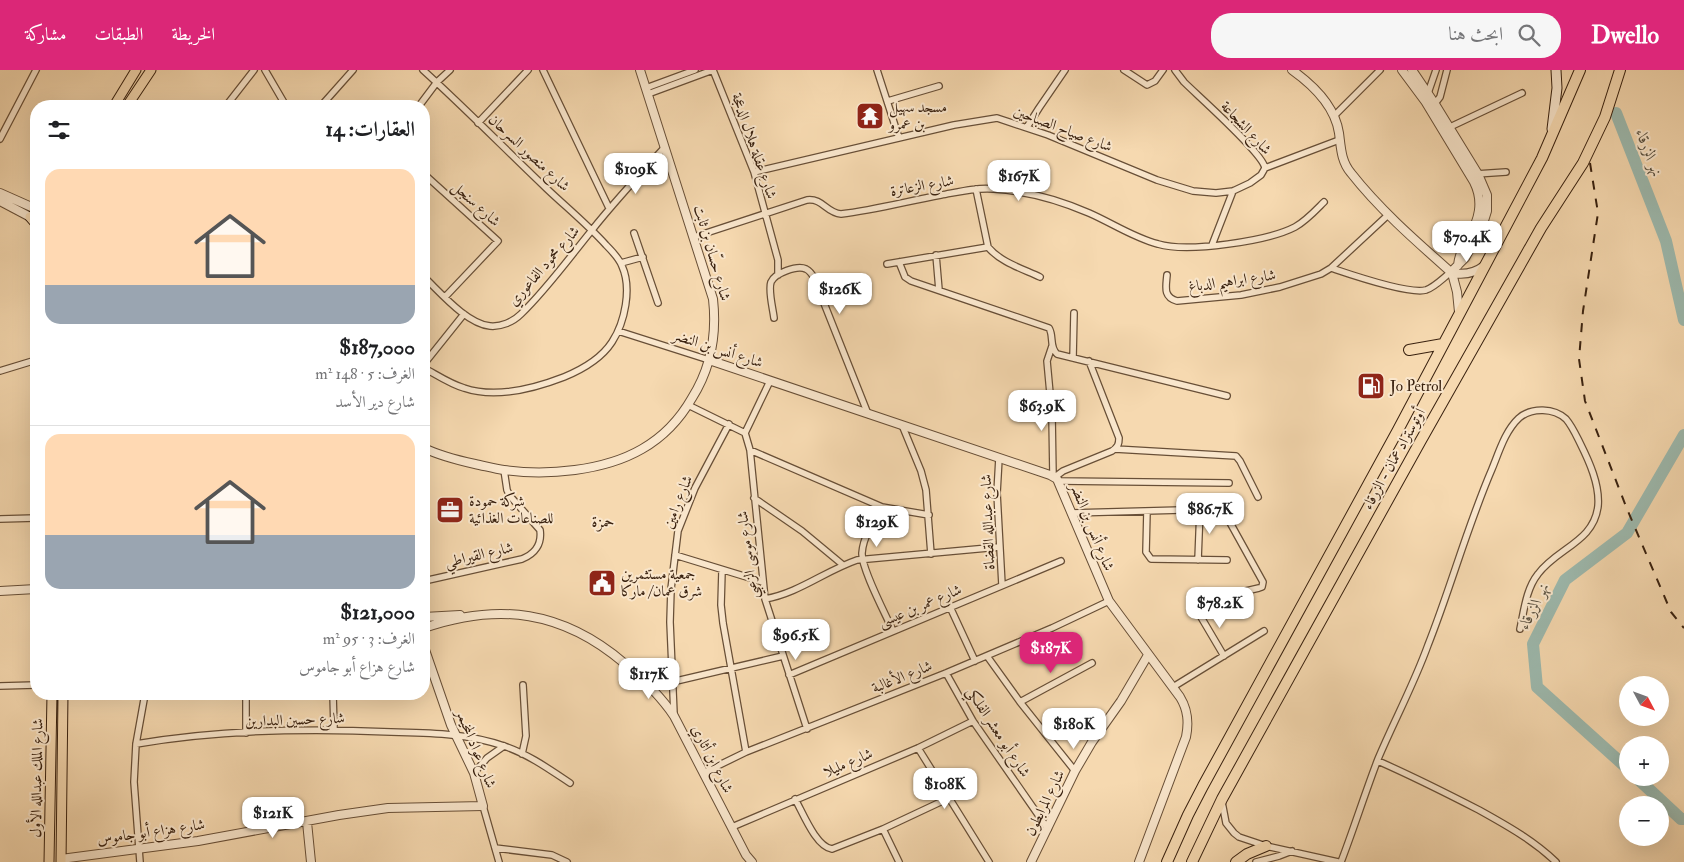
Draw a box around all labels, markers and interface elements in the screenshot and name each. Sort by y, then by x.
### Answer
search box [1211,13,1561,58]
text: Dwello [1591,20,1659,51]
icon: search [1515,21,1543,49]
text: ابحث هنا [1448,22,1503,46]
text: مشاركة [25,23,66,46]
text: الطبقات [94,23,143,46]
text: الخريطة [171,23,215,46]
street label: شارع عقلة هلال الدعجة [724,91,781,202]
street label: شارع الشجاعة [1214,97,1276,161]
place label: مسجد سهيل بن عمرو [887,98,947,134]
temple icon: مسجد سهيل بن عمرو [855,101,885,131]
street label: شارع صياح الصباحين [1010,101,1115,159]
street label: شارع منصور السرحان [482,110,574,198]
icon: filters [45,116,73,144]
text: العقارات: 14 [326,116,415,143]
water label: نهر الزرقاء [1631,126,1667,180]
pin: $109K [601,152,671,195]
text: $109K [615,159,657,179]
pin: $167K [984,160,1054,202]
text: $167K [998,166,1040,186]
street label: شارع الزعاترة [889,171,956,204]
street label: شارع سنجل [446,177,504,233]
icon: home [185,201,275,291]
street label: شارع حسّان بن ثابت [686,202,737,304]
pin: $70.4K [1426,220,1508,263]
street label: شارع محمود الفاعوري [504,222,586,312]
text: $70.4K [1443,227,1491,247]
street label: شارع ابراهيم الدباغ [1187,265,1278,301]
pin: $126K [805,272,875,315]
text: $126K [819,279,861,299]
street label: شارع أنس بن النضر [668,323,766,375]
text: $187,000 [339,334,415,361]
text: الغرف: 5 · 148 m² [315,364,415,384]
fuel station icon: Jo Petrol [1356,371,1386,401]
place label: Jo Petrol [1389,377,1442,397]
pin: $63.9K [1001,390,1083,432]
text: شارع دير الأسد [335,392,415,412]
text: $63.9K [1019,396,1065,416]
street label: أوتوستراد عمان - الزرقاء [1357,404,1430,513]
icon: home [185,467,275,557]
street label: شارع رامين [659,473,700,532]
street label: شارع عبدالله القضاة [977,474,1002,570]
street label: شارع أنس بن النضر [1062,478,1120,575]
place label: شركة حمودة للصناعات الغذائية [469,492,553,528]
pin: $86.7K [1169,492,1251,535]
office icon: شركة حمودة للصناعات الغذائية [435,495,465,525]
text: $86.7K [1187,499,1233,519]
pin: $129K [842,506,912,548]
street label: شارع موسى الزعبي [733,509,767,600]
district label: حمزة [591,512,615,532]
text: $129K [856,512,898,532]
street label: شارع القيراطي [443,538,516,576]
place label: جمعية مستثمرين شرق عمان/ ماركا [621,565,702,601]
public building icon: جمعية مستثمرين شرق عمان/ ماركا [587,568,617,598]
water label: نهر الزرقاء [1514,579,1554,633]
street label: شارع عمر بن عيسى [875,580,966,635]
pin: $78.2K [1179,586,1261,629]
text: $78.2K [1197,593,1243,613]
text: $121,000 [340,599,415,626]
pin: $96.5K [755,618,837,661]
text: $96.5K [773,625,819,645]
text: الغرف: 3 · 95 m² [323,629,415,649]
pin: $187K [1016,632,1086,674]
text: $187K [1031,638,1071,658]
street label: شارع الأغالبة [868,654,936,700]
text: شارع هزاع أبو جاموس [299,657,415,677]
pin: $117K [614,658,684,700]
text: $117K [629,664,669,684]
north arrow [1619,676,1669,726]
map controls [1619,676,1669,846]
street label: شارع أبو معشر الفلكي [958,682,1036,783]
street label: شارع عواد المخيمر [448,705,500,792]
pin: $180K [1039,708,1109,750]
street label: شارع حسين البدارين [245,709,345,734]
text: $180K [1053,714,1095,734]
street label: شارع الملك عبدالله الأول [24,718,51,838]
street label: شارع ابن أثاري [684,721,739,798]
button: + [1619,736,1669,786]
street label: شارع مليلا [820,744,877,785]
street label: شارع المرابطون [1021,767,1072,840]
pin: $108K [910,768,980,810]
text: $108K [924,774,966,794]
pin: $121K [238,796,308,839]
button: − [1619,796,1669,846]
text: $121K [253,803,293,823]
street label: شارع هزاع أبو جاموس [96,813,207,852]

